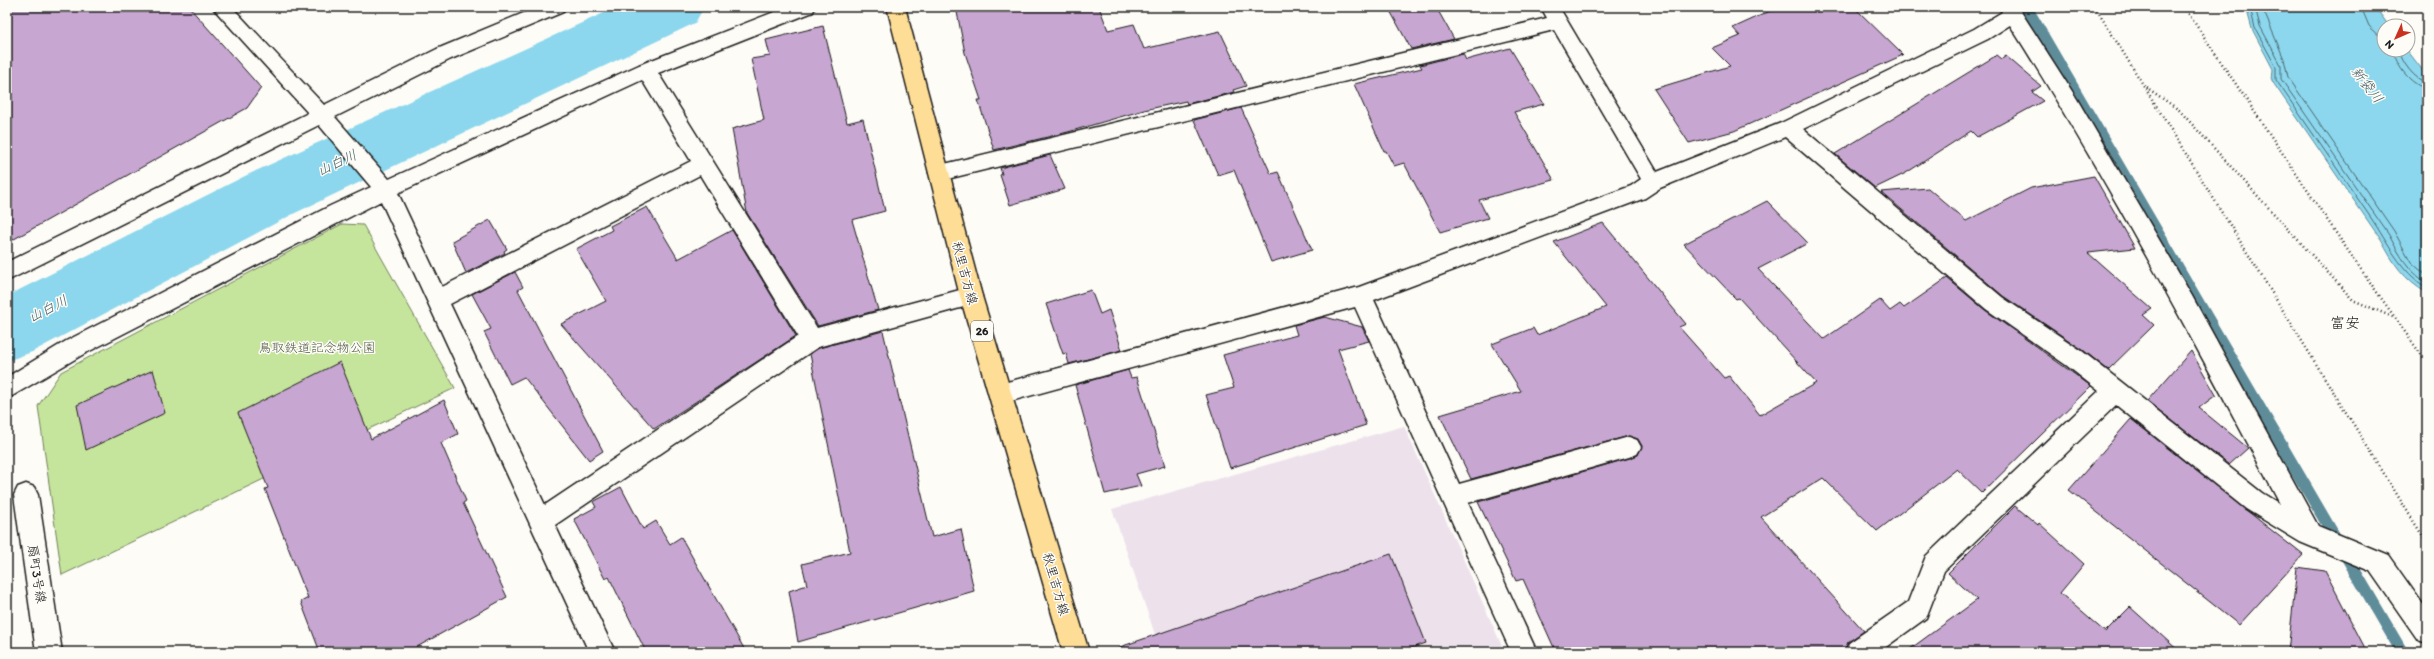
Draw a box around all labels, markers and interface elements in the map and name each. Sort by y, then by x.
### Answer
north arrow [2376,18,2416,58]
text: N [2382,37,2397,52]
water label: 新袋川 [2347,63,2387,107]
water label: 山白川 [314,146,360,180]
street label: 秋里吉方線 [949,240,981,307]
water label: 山白川 [25,292,71,326]
district label: 富安 [2330,314,2360,332]
road number: 26 [971,321,993,341]
park label: 鳥取鉄道記念物公園 [258,340,376,355]
street label: 扇町3号線 [25,544,49,605]
street label: 秋里吉方線 [1040,551,1072,618]

